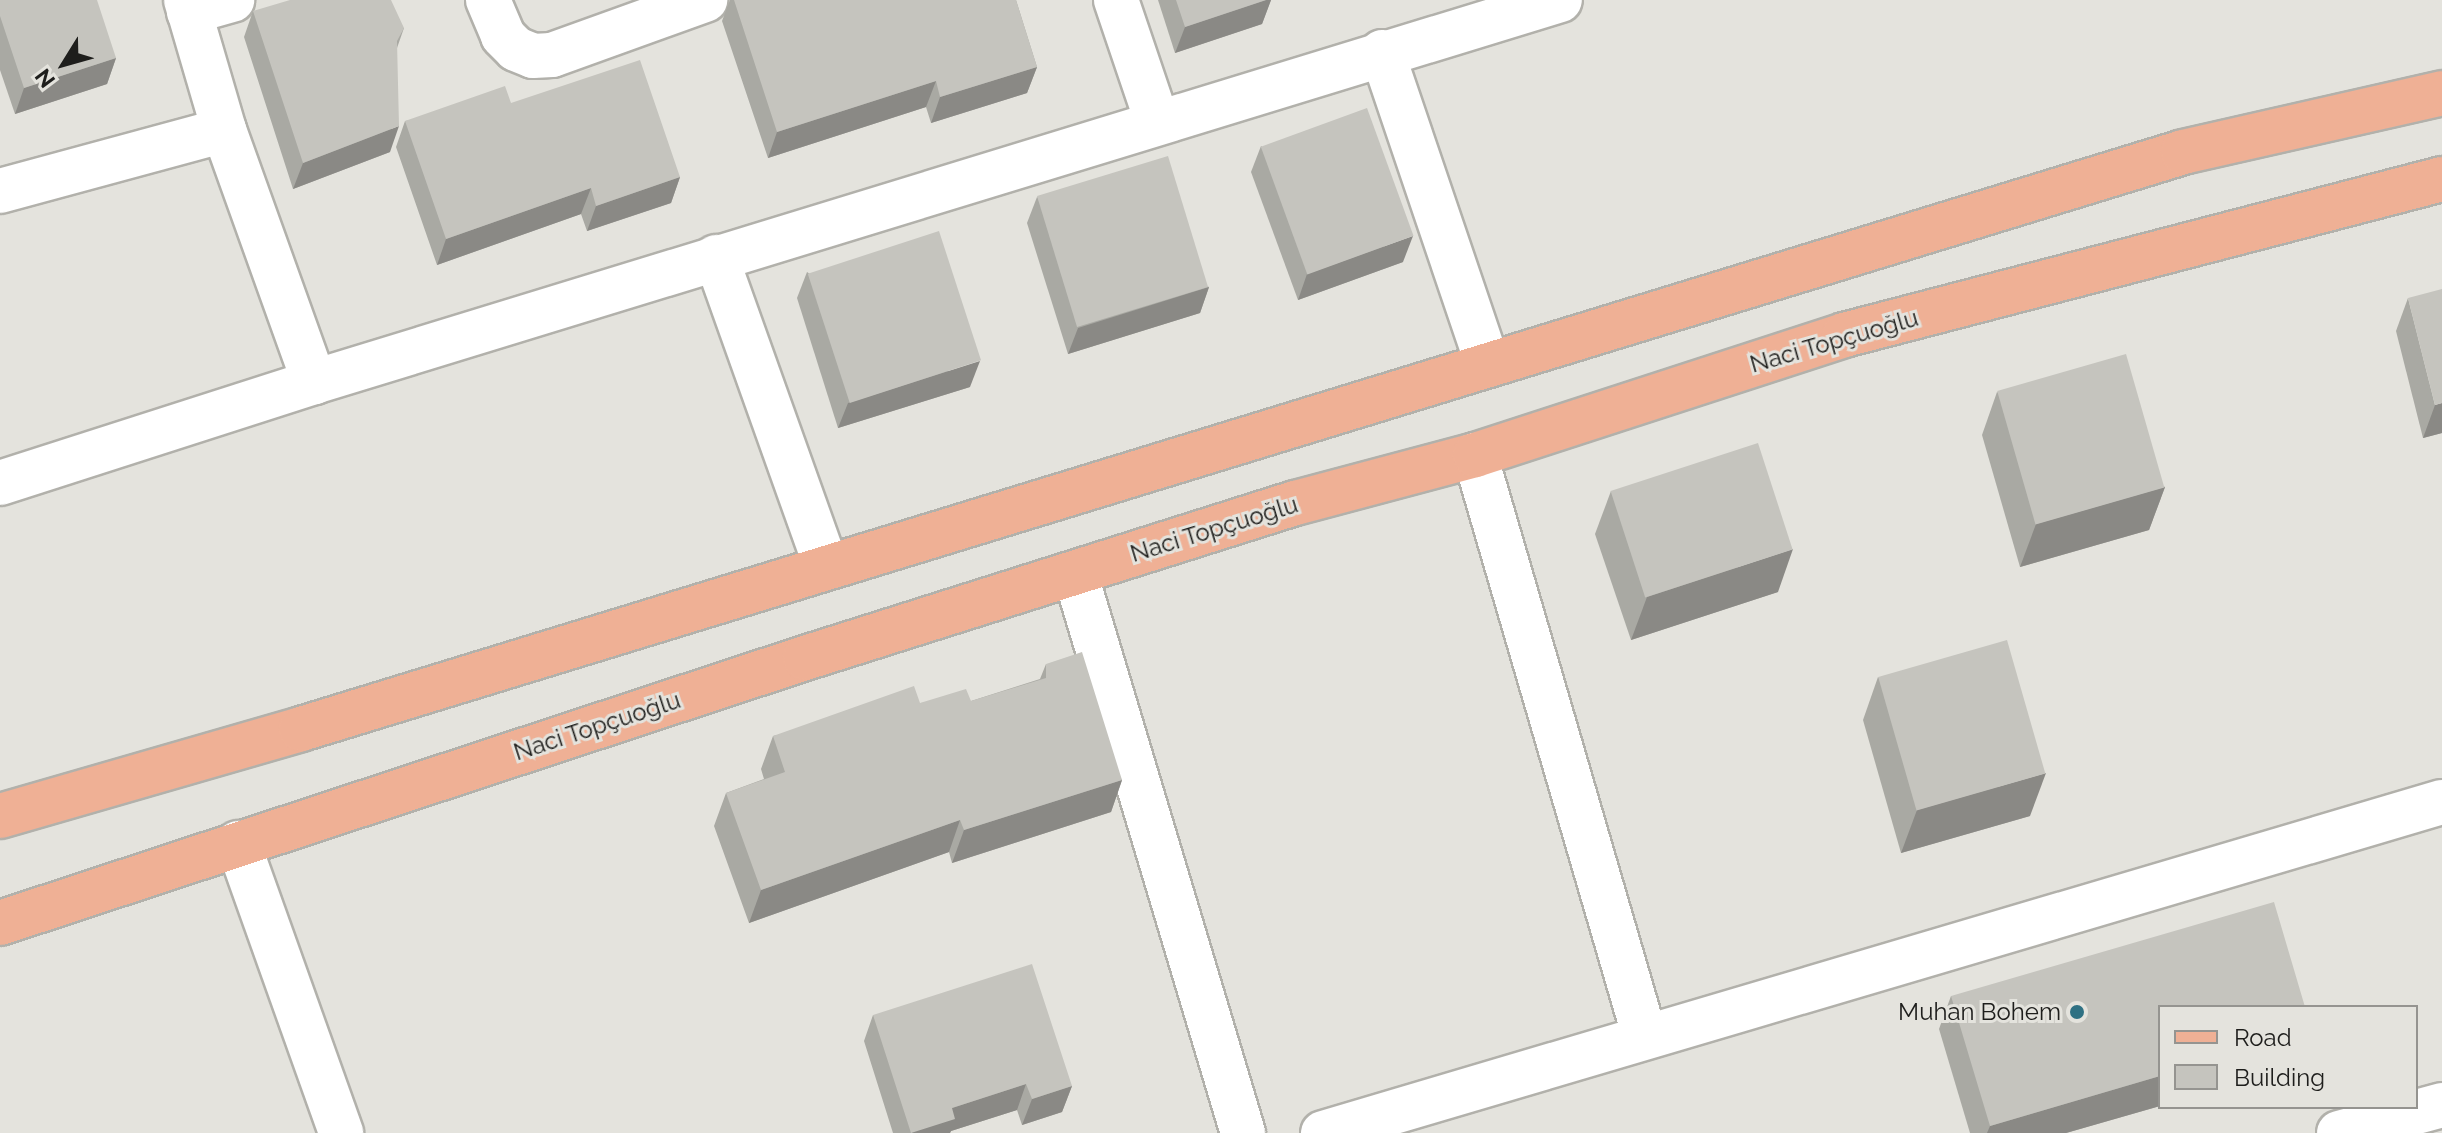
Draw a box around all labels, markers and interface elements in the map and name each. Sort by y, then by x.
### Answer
north arrow [24,24,104,104]
text: N [29,64,60,93]
street label: Naci Topçuoğlu [1746,303,1922,379]
street label: Naci Topçuoğlu [1126,490,1302,568]
street label: Naci Topçuoğlu [510,685,684,767]
place label: Muhan Bohem [1898,998,2061,1026]
marker: Muhan Bohem [2068,1003,2086,1021]
legend [2158,1005,2418,1109]
text: Road [2234,1023,2292,1052]
text: Building [2234,1063,2325,1092]

